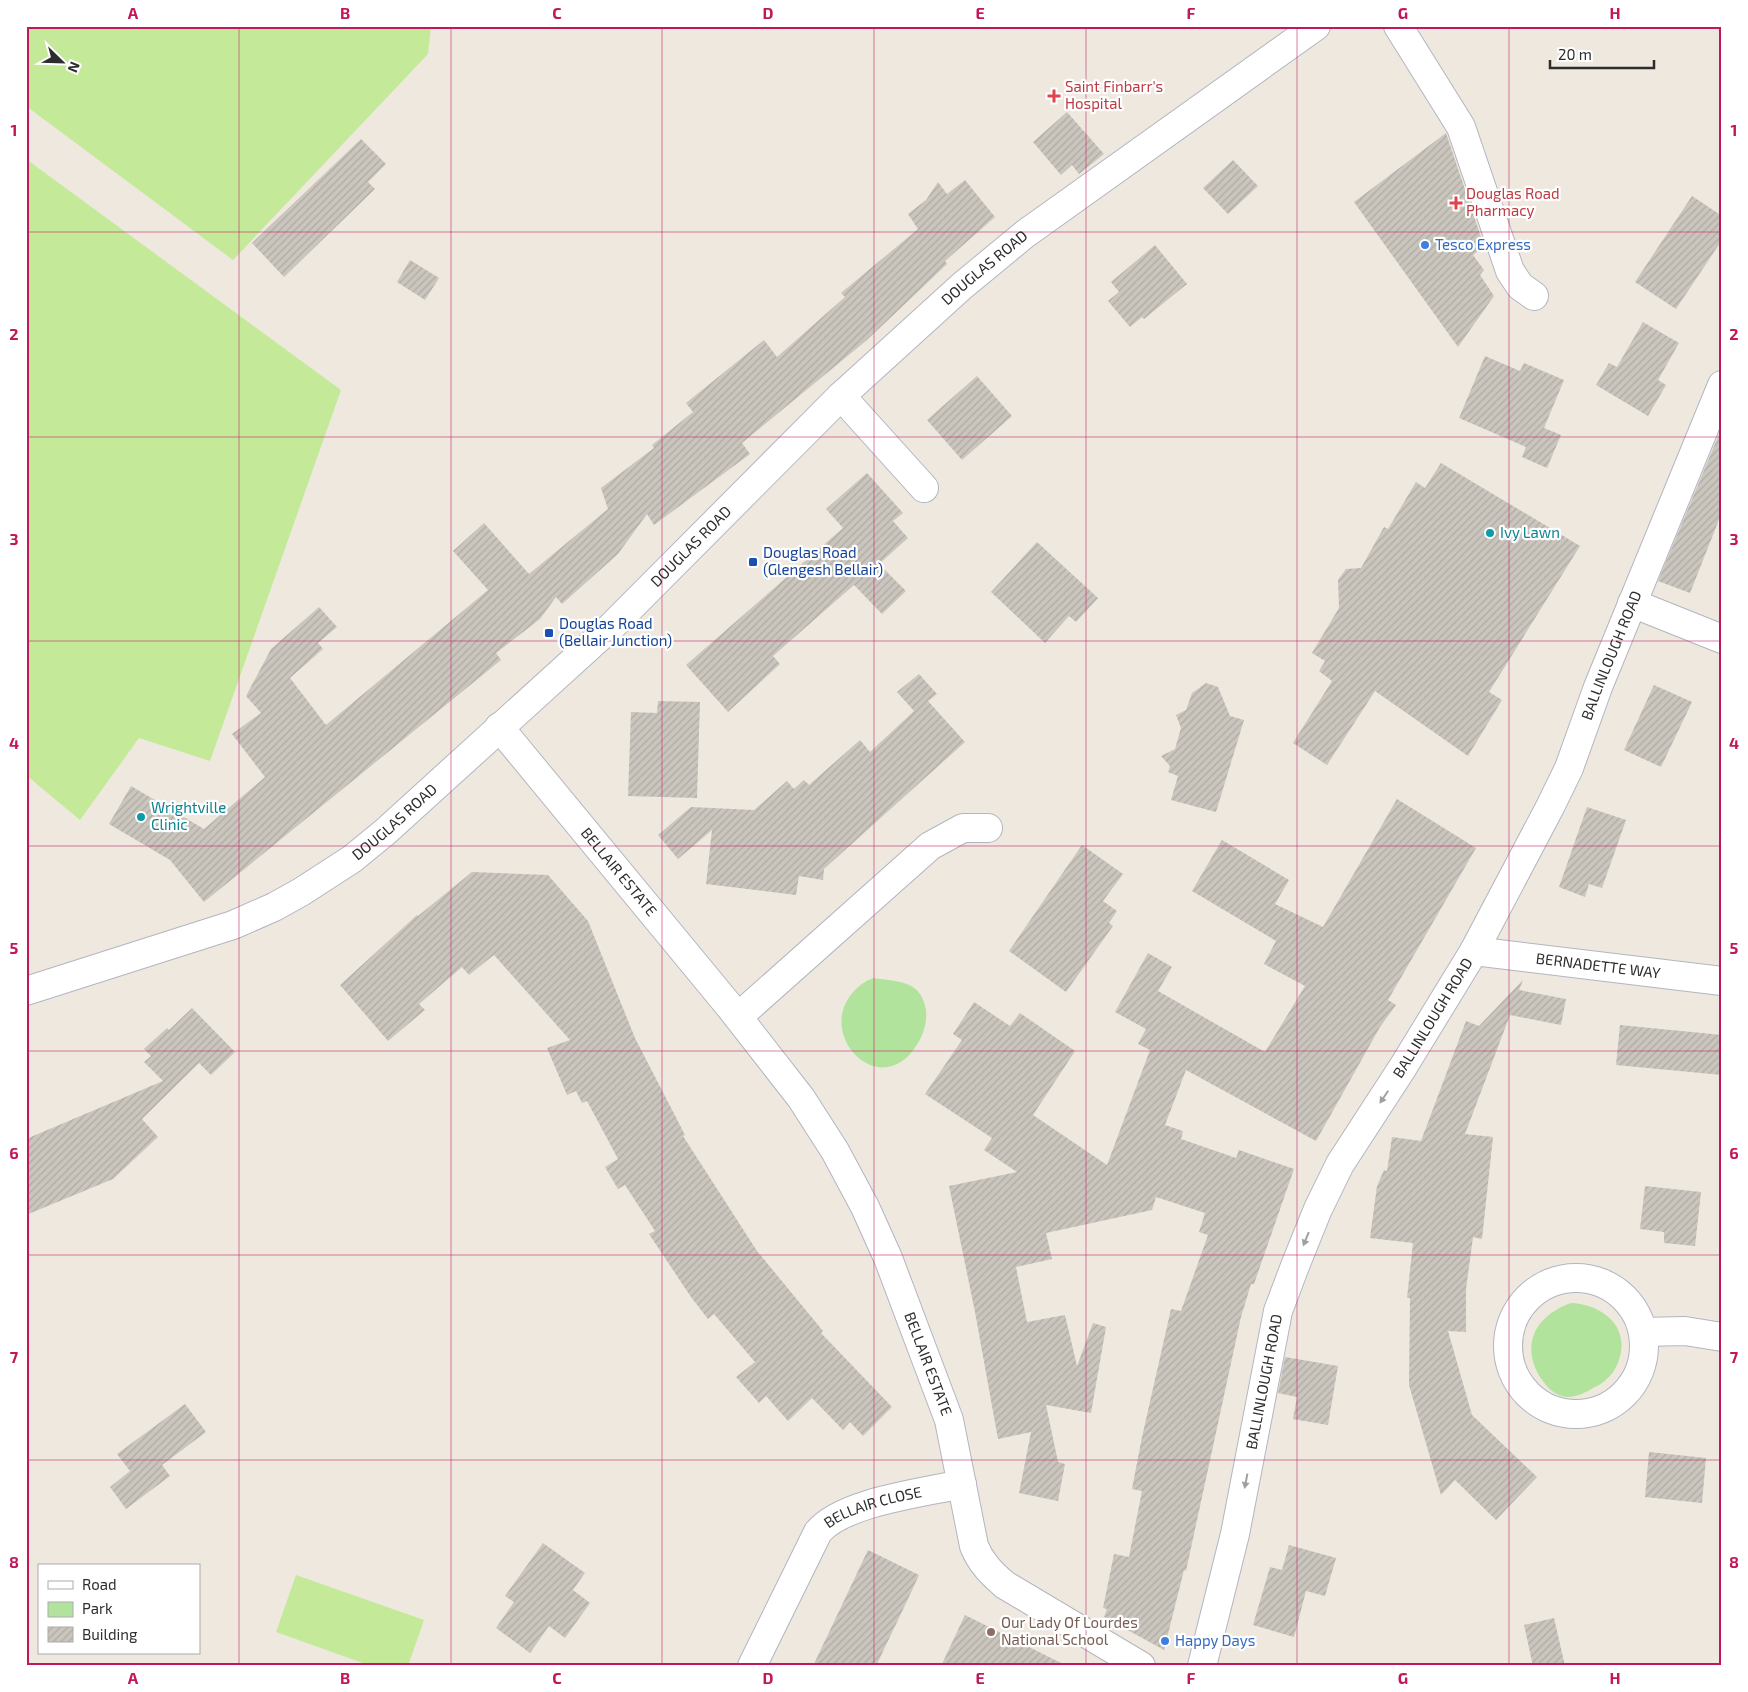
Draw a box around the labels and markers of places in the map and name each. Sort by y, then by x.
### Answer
place label: Saint Finbarr's Hospital [1065,77,1163,112]
marker: Saint Finbarr's Hospital [1047,89,1061,103]
place label: Douglas Road Pharmacy [1466,184,1560,219]
marker: Douglas Road Pharmacy [1450,197,1462,209]
place label: Tesco Express [1435,235,1531,253]
marker: Tesco Express [1419,239,1431,251]
place label: Ivy Lawn [1500,523,1560,541]
marker: Ivy Lawn [1484,527,1496,539]
place label: Douglas Road (Glengesh Bellair) [763,543,883,578]
marker: Douglas Road (Glengesh Bellair) [747,556,759,568]
place label: Douglas Road (Bellair Junction) [559,614,672,649]
marker: Douglas Road (Bellair Junction) [543,627,555,639]
place label: Wrightville Clinic [151,798,226,833]
marker: Wrightville Clinic [135,811,147,823]
place label: Our Lady Of Lourdes National School [1001,1613,1138,1648]
marker: Our Lady Of Lourdes National School [985,1626,997,1638]
place label: Happy Days [1175,1631,1255,1649]
marker: Happy Days [1159,1635,1171,1647]

